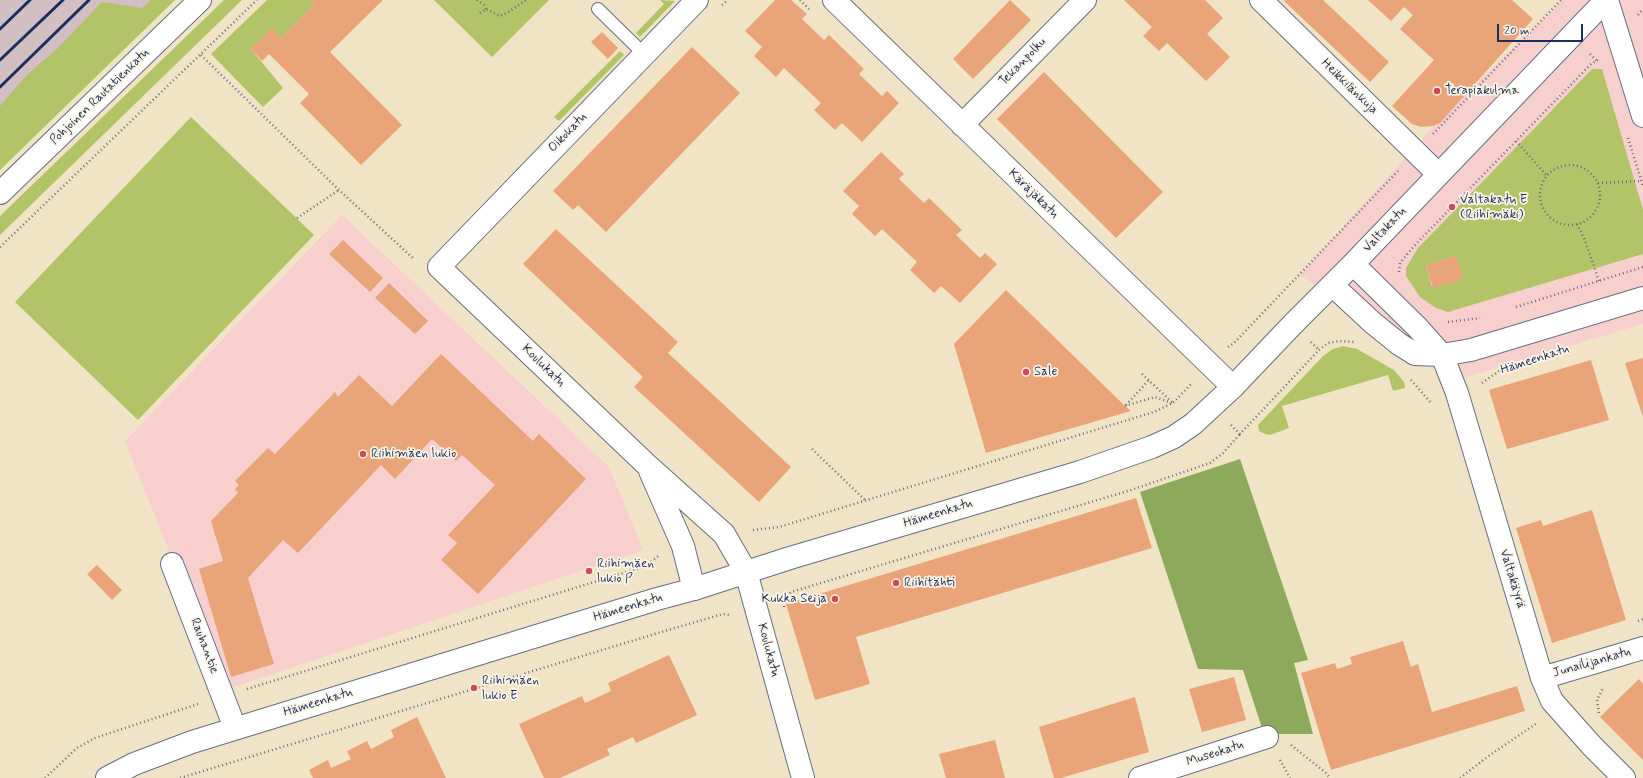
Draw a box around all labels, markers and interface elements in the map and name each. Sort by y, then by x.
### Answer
scale bar [1499,16,1585,42]
text: 20 m [1504,23,1530,39]
street label: Tekanpolku [996,35,1050,89]
street label: Pohjoinen Rautatienkatu [47,46,153,148]
street label: Heikkilänkuja [1317,56,1381,118]
place label: Terapiakulma [1445,83,1519,99]
marker: Terapiakulma [1432,86,1442,96]
street label: Oikokatu [545,110,591,156]
street label: Käräjäkatu [1004,166,1062,222]
place label: Valtakatu E (Riihimäki) [1460,192,1527,223]
marker: Valtakatu E (Riihimäki) [1447,202,1457,212]
street label: Valtakatu [1360,204,1410,256]
street label: Koulukatu [518,341,568,391]
street label: Hämeenkatu [1499,342,1571,378]
place label: Sale [1034,364,1057,380]
marker: Sale [1021,367,1031,377]
place label: Riihimäen lukio [371,446,456,462]
marker: Riihimäen lukio [358,449,368,459]
street label: Hämeenkatu [902,496,974,532]
street label: Valtakäyrä [1496,547,1528,611]
place label: Riihimäen lukio P [597,556,654,587]
marker: Riihimäen lukio P [584,566,594,576]
place label: Riihitähti [904,575,955,591]
marker: Riihitähti [891,578,901,588]
street label: Hämeenkatu [592,590,664,626]
place label: Kukka Seija [761,591,827,607]
marker: Kukka Seija [830,594,840,604]
street label: Rauhantie [186,616,222,676]
street label: Koulukatu [753,622,783,678]
street label: Junailijankatu [1551,644,1633,682]
place label: Riihimäen lukio E [482,673,539,704]
marker: Riihimäen lukio E [469,683,479,693]
street label: Hämeenkatu [282,685,354,721]
street label: Museokatu [1184,737,1246,771]

